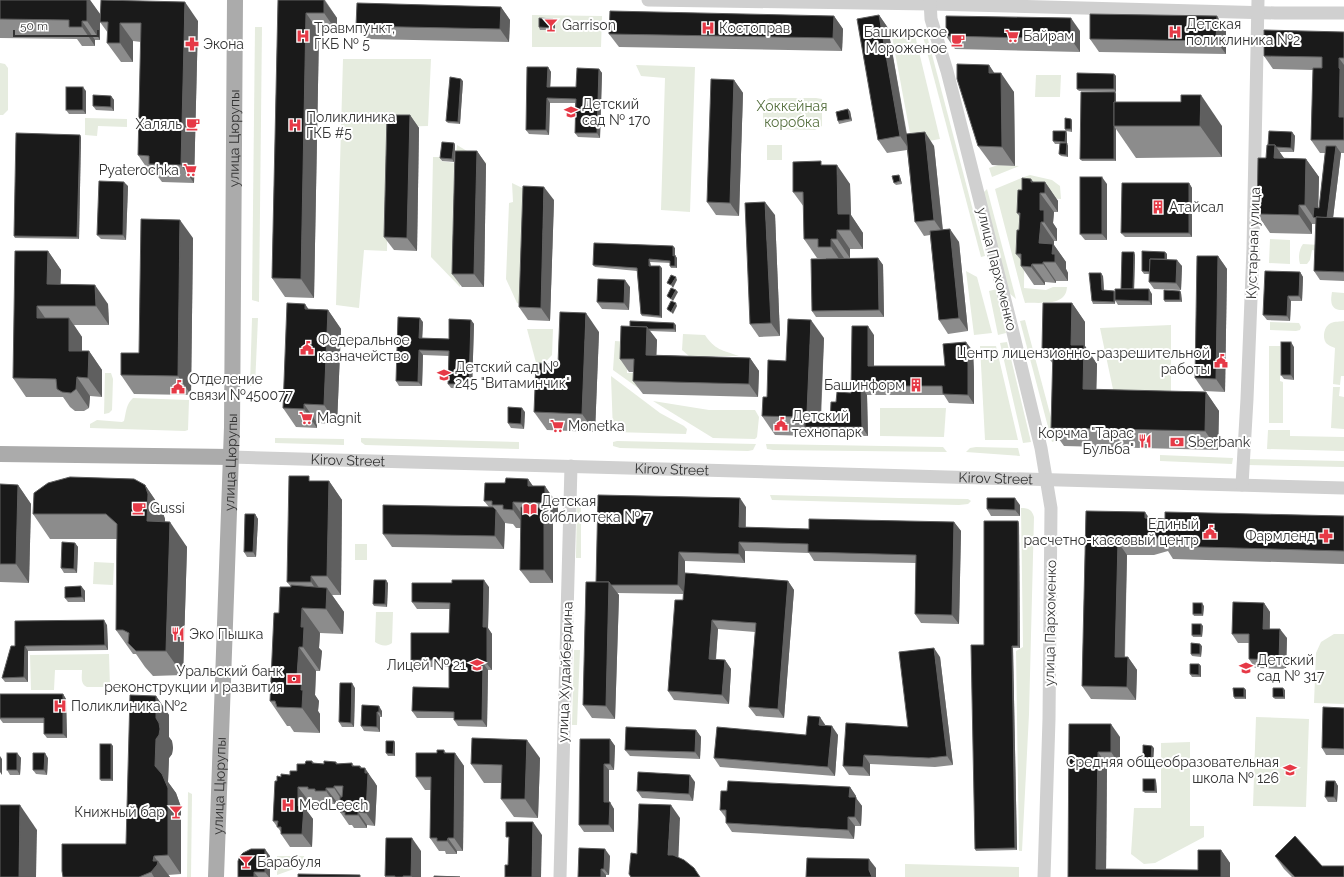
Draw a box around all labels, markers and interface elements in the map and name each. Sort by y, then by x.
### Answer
scale bar [14,12,98,38]
place label: Детская поликлиника №2 [1186,16,1300,48]
bar icon: Garrison [543,17,559,33]
place label: Garrison [562,17,616,33]
text: 50 m [20,19,48,33]
place label: Травмпункт, ГКБ № 5 [314,20,395,52]
hospital icon: Костоправ [700,20,716,36]
place label: Костоправ [719,20,790,36]
place label: Башкирское Мороженое [864,24,947,56]
hospital icon: Детская поликлиника №2 [1167,24,1183,40]
hospital icon: Травмпункт, ГКБ № 5 [295,28,311,44]
supermarket icon: Байрам [1004,28,1020,44]
place label: Байрам [1023,28,1074,44]
cafe icon: Башкирское Мороженое [950,32,966,48]
pharmacy icon: Экона [184,36,200,52]
place label: Экона [203,36,244,52]
street label: улица Цюрупы [226,89,242,187]
place label: Детский сад № 170 [582,96,650,128]
park label: Хоккейная коробка [757,98,827,130]
school or university icon: Детский сад № 170 [563,104,579,120]
place label: Поликлиника ГКБ #5 [306,109,396,141]
place label: Халяль [136,116,182,132]
cafe icon: Халяль [185,116,201,132]
hospital icon: Поликлиника ГКБ #5 [287,117,303,133]
place label: Pyaterochka [99,162,179,178]
supermarket icon: Pyaterochka [182,162,198,178]
street label: Кустарная улица [1243,187,1263,299]
building icon: Атайсал [1150,199,1166,215]
place label: Атайсал [1169,199,1224,215]
street label: улица Пархоменко [974,206,1020,332]
place label: Федеральное казначейство [318,332,410,364]
public building icon: Федеральное казначейство [299,340,315,356]
place label: Центр лицензионно-разрешительной работы [957,345,1210,377]
public building icon: Центр лицензионно-разрешительной работы [1213,353,1229,369]
place label: Детский сад № 245 "Витаминчик" [455,359,570,391]
school or university icon: Детский сад № 245 "Витаминчик" [436,367,452,383]
place label: Отделение связи №450077 [189,371,294,403]
place label: Башинформ [824,377,905,393]
building icon: Башинформ [908,377,924,393]
public building icon: Отделение связи №450077 [170,379,186,395]
place label: Детский технопарк [792,408,862,440]
supermarket icon: Magnit [298,410,314,426]
place label: Magnit [317,410,362,426]
street label: улица Цюрупы [221,413,240,511]
public building icon: Детский технопарк [773,416,789,432]
supermarket icon: Monetka [549,418,565,434]
place label: Monetka [568,418,625,434]
place label: Корчма "Тарас Бульба" [1038,425,1134,457]
restaurant icon: Корчма "Тарас Бульба" [1137,433,1153,449]
bank icon: Sberbank [1169,434,1185,450]
place label: Sberbank [1188,434,1251,450]
street label: Kirov Street [311,451,386,469]
street label: Kirov Street [634,460,710,478]
street label: Kirov Street [958,469,1033,487]
place label: Детская библиотека № 7 [541,493,652,525]
cafe icon: Gussi [131,500,147,516]
place label: Gussi [150,500,185,516]
library icon: Детская библиотека № 7 [522,501,538,517]
place label: Единый расчетно-кассовый центр [1023,516,1199,548]
public building icon: Единый расчетно-кассовый центр [1202,524,1218,540]
place label: Фармленд [1245,528,1315,544]
pharmacy icon: Фармленд [1318,528,1334,544]
street label: улица Пархоменко [1041,560,1059,686]
street label: улица Худайбердина [555,601,575,743]
restaurant icon: Эко Пышка [170,626,186,642]
place label: Эко Пышка [189,626,263,642]
place label: Детский сад № 317 [1257,652,1325,684]
place label: Лицей № 21 [386,657,466,673]
school or university icon: Лицей № 21 [469,657,485,673]
school or university icon: Детский сад № 317 [1238,660,1254,676]
place label: Уральский банк реконструкции и развития [104,663,283,695]
bank icon: Уральский банк реконструкции и развития [286,671,302,687]
hospital icon: Поликлиника №2 [52,698,68,714]
place label: Поликлиника №2 [71,698,187,714]
street label: улица Цюрупы [210,737,229,835]
place label: Средняя общеобразовательная школа № 126 [1066,754,1279,786]
school or university icon: Средняя общеобразовательная школа № 126 [1282,762,1298,778]
hospital icon: MedLeech [280,797,296,813]
place label: MedLeech [299,797,368,813]
place label: Книжный бар [74,804,165,820]
bar icon: Книжный бар [168,804,184,820]
bar icon: Барабуля [238,854,254,870]
place label: Барабуля [257,854,321,870]

